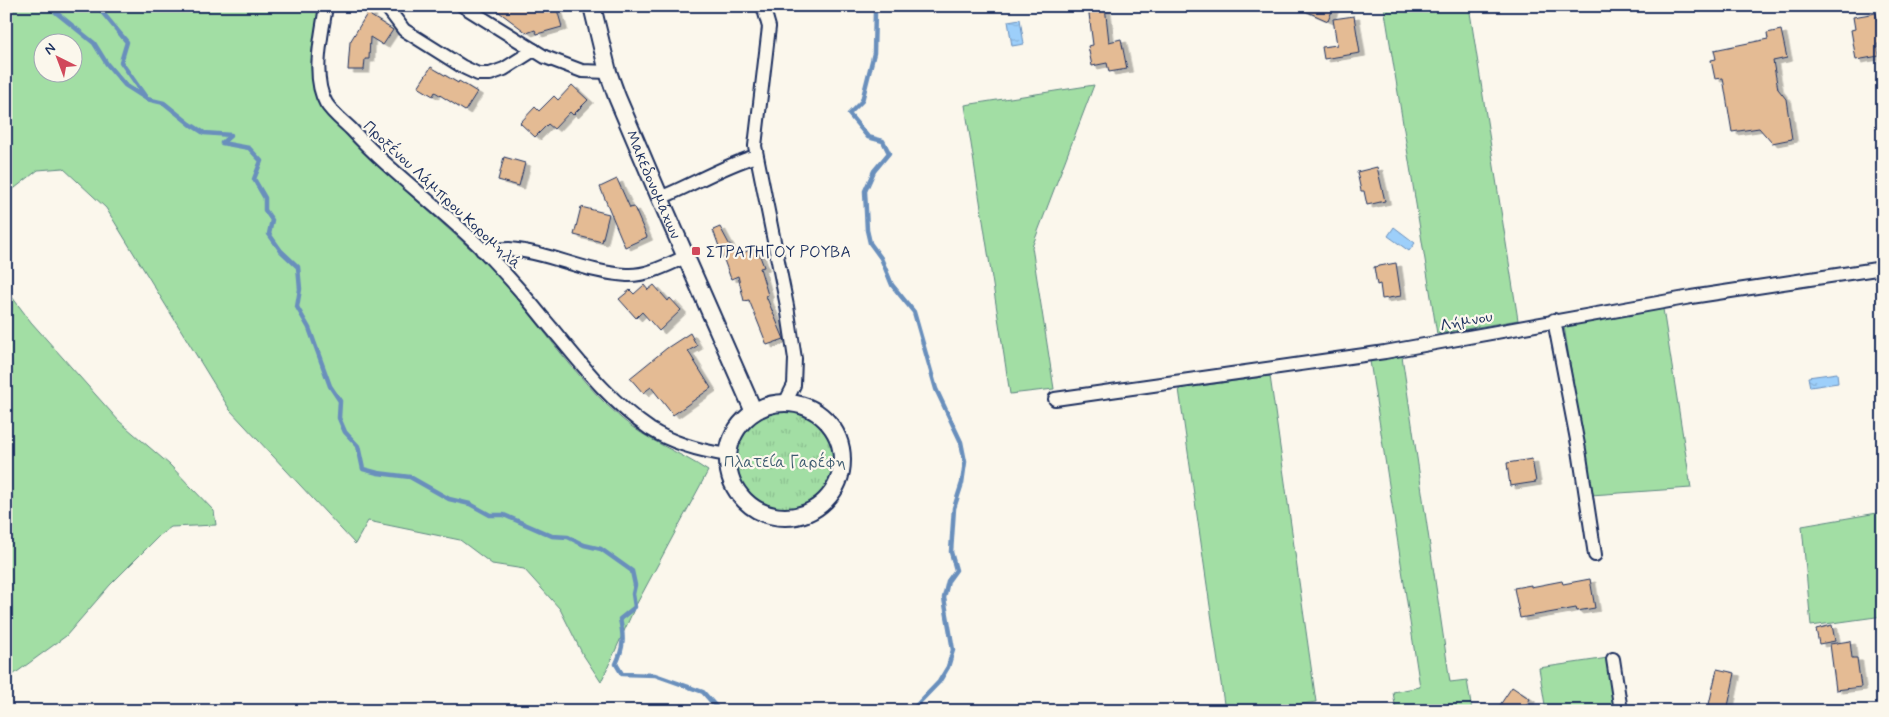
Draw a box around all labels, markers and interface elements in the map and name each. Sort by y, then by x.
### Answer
north arrow [32,32,82,82]
text: N [40,39,59,59]
street label: Προξένου Λάμπρου Κορομηλά [358,115,526,274]
street label: Μακεδονομάχων [620,127,686,242]
place label: ΣΤΡΑΤΗΓΟΥ ΡΟΥΒΑ [706,242,851,263]
marker: ΣΤΡΑΤΗΓΟΥ ΡΟΥΒΑ [690,245,702,257]
street label: Λήμνου [1438,306,1494,337]
park label: Πλατεία Γαρέφη [724,451,846,473]

